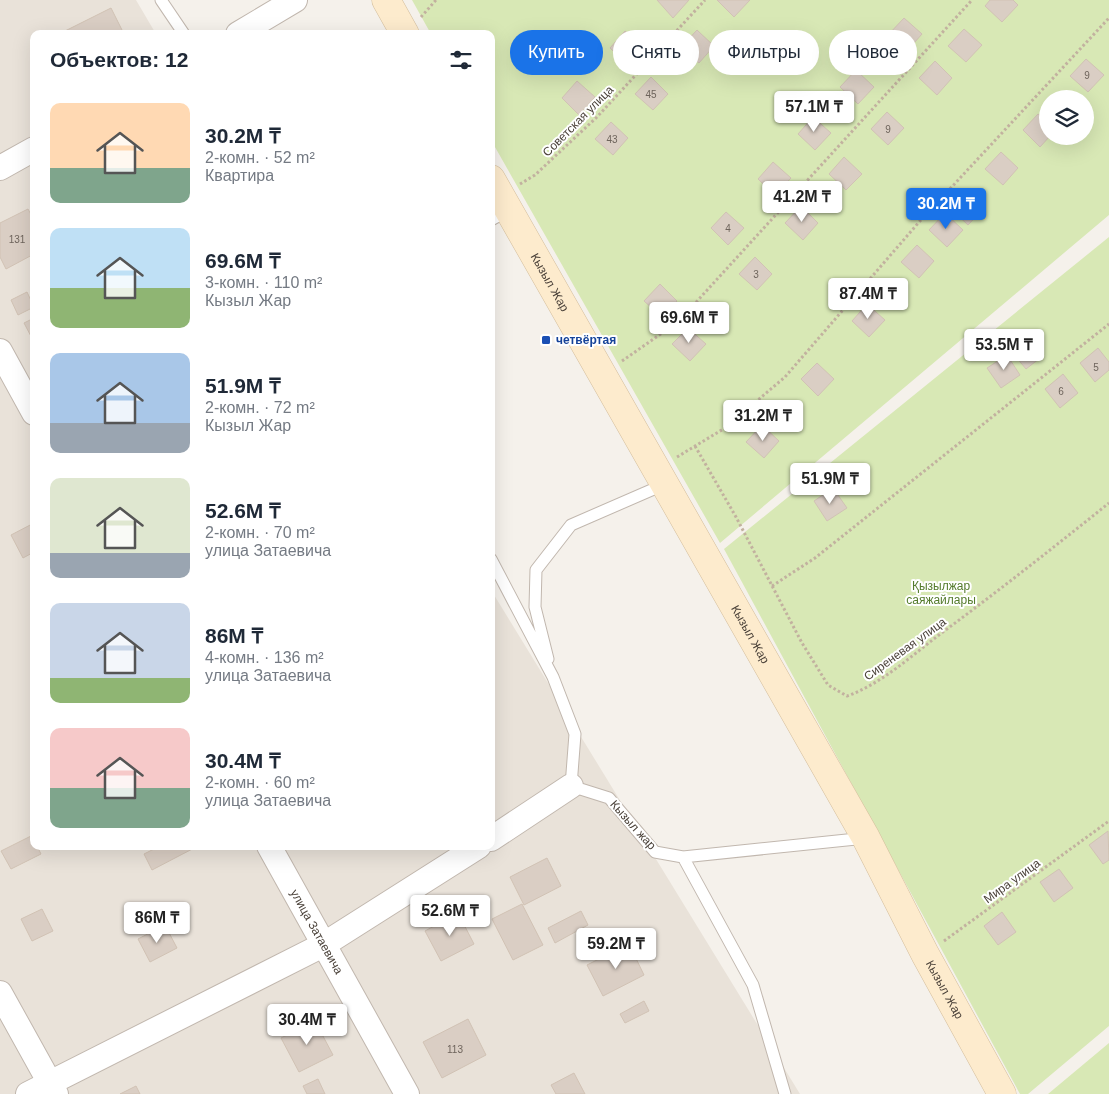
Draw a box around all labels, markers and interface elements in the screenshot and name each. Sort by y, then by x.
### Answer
chip: Купить [510,30,603,75]
chip: Снять [613,30,699,75]
chip: Фильтры [709,30,819,75]
chip: Новое [829,30,917,75]
icon: filters [447,46,475,74]
text: Объектов: 12 [50,48,188,71]
house number: 9 [1084,70,1090,81]
street label: Советская улица [540,83,616,159]
house number: 45 [645,89,657,100]
pin: 57.1M ₸ [768,90,860,133]
map controls [1039,90,1094,145]
button: layers [1039,90,1094,145]
text: 57.1M ₸ [785,98,843,115]
icon: home [90,123,150,183]
text: 30.2M ₸ [205,124,281,147]
house number: 9 [885,124,891,135]
house number: 43 [606,134,618,145]
text: 2-комн. · 52 m² [205,149,315,166]
text: Квартира [205,167,274,184]
pin: 41.2M ₸ [756,180,848,223]
text: 41.2M ₸ [773,188,831,205]
pin: 30.2M ₸ [900,188,992,230]
text: 30.2M ₸ [917,195,975,212]
house number: 4 [725,223,731,234]
house number: 131 [9,234,26,245]
icon: home [90,248,150,308]
text: 69.6M ₸ [205,249,281,272]
street label: Кызыл Жар [528,251,572,314]
house number: 3 [753,269,759,280]
text: 3-комн. · 110 m² [205,274,322,291]
pin: 87.4M ₸ [822,278,914,320]
text: 87.4M ₸ [839,285,897,302]
text: Кызыл Жар [205,292,291,309]
pin: 69.6M ₸ [643,302,735,344]
text: 69.6M ₸ [660,309,718,326]
pin: 53.5M ₸ [958,328,1050,371]
place label: четвёртая [556,333,616,347]
marker: четвёртая [540,334,552,346]
text: 53.5M ₸ [975,336,1033,353]
house number: 5 [1093,362,1099,373]
icon: home [90,373,150,433]
text: 51.9M ₸ [205,374,281,397]
house number: 6 [1058,386,1064,397]
text: 2-комн. · 72 m² [205,399,315,416]
pin: 31.2M ₸ [717,400,809,442]
text: 31.2M ₸ [734,407,792,424]
text: Кызыл Жар [205,417,291,434]
pin: 51.9M ₸ [784,462,876,505]
text: 51.9M ₸ [801,470,859,487]
icon: home [90,498,150,558]
text: 52.6M ₸ [205,499,281,522]
text: 2-комн. · 70 m² [205,524,315,541]
text: улица Затаевича [205,542,331,559]
park label: Қызылжар саяжайлары [906,579,976,607]
street label: Кызыл Жар [728,603,772,666]
street label: Сиреневая улица [861,614,949,683]
icon: home [90,623,150,683]
text: 86M ₸ [205,624,263,647]
text: 4-комн. · 136 m² [205,649,324,666]
text: улица Затаевича [205,667,331,684]
icon: home [90,748,150,808]
text: 30.4M ₸ [205,749,281,772]
text: 2-комн. · 60 m² [205,774,315,791]
text: улица Затаевича [205,792,331,809]
street label: Кызыл жар [607,797,659,853]
street label: Мира улица [981,856,1043,906]
street label: улица Затаевича [287,887,346,977]
pin: 52.6M ₸ [404,894,496,937]
pin: 86M ₸ [122,902,192,944]
text: 52.6M ₸ [421,902,479,919]
text: 86M ₸ [135,909,179,926]
pin: 59.2M ₸ [570,928,662,970]
text: 59.2M ₸ [587,935,645,952]
street label: Кызыл Жар [923,958,966,1022]
pin: 30.4M ₸ [261,1004,353,1046]
text: 30.4M ₸ [278,1011,336,1028]
house number: 113 [447,1044,463,1055]

